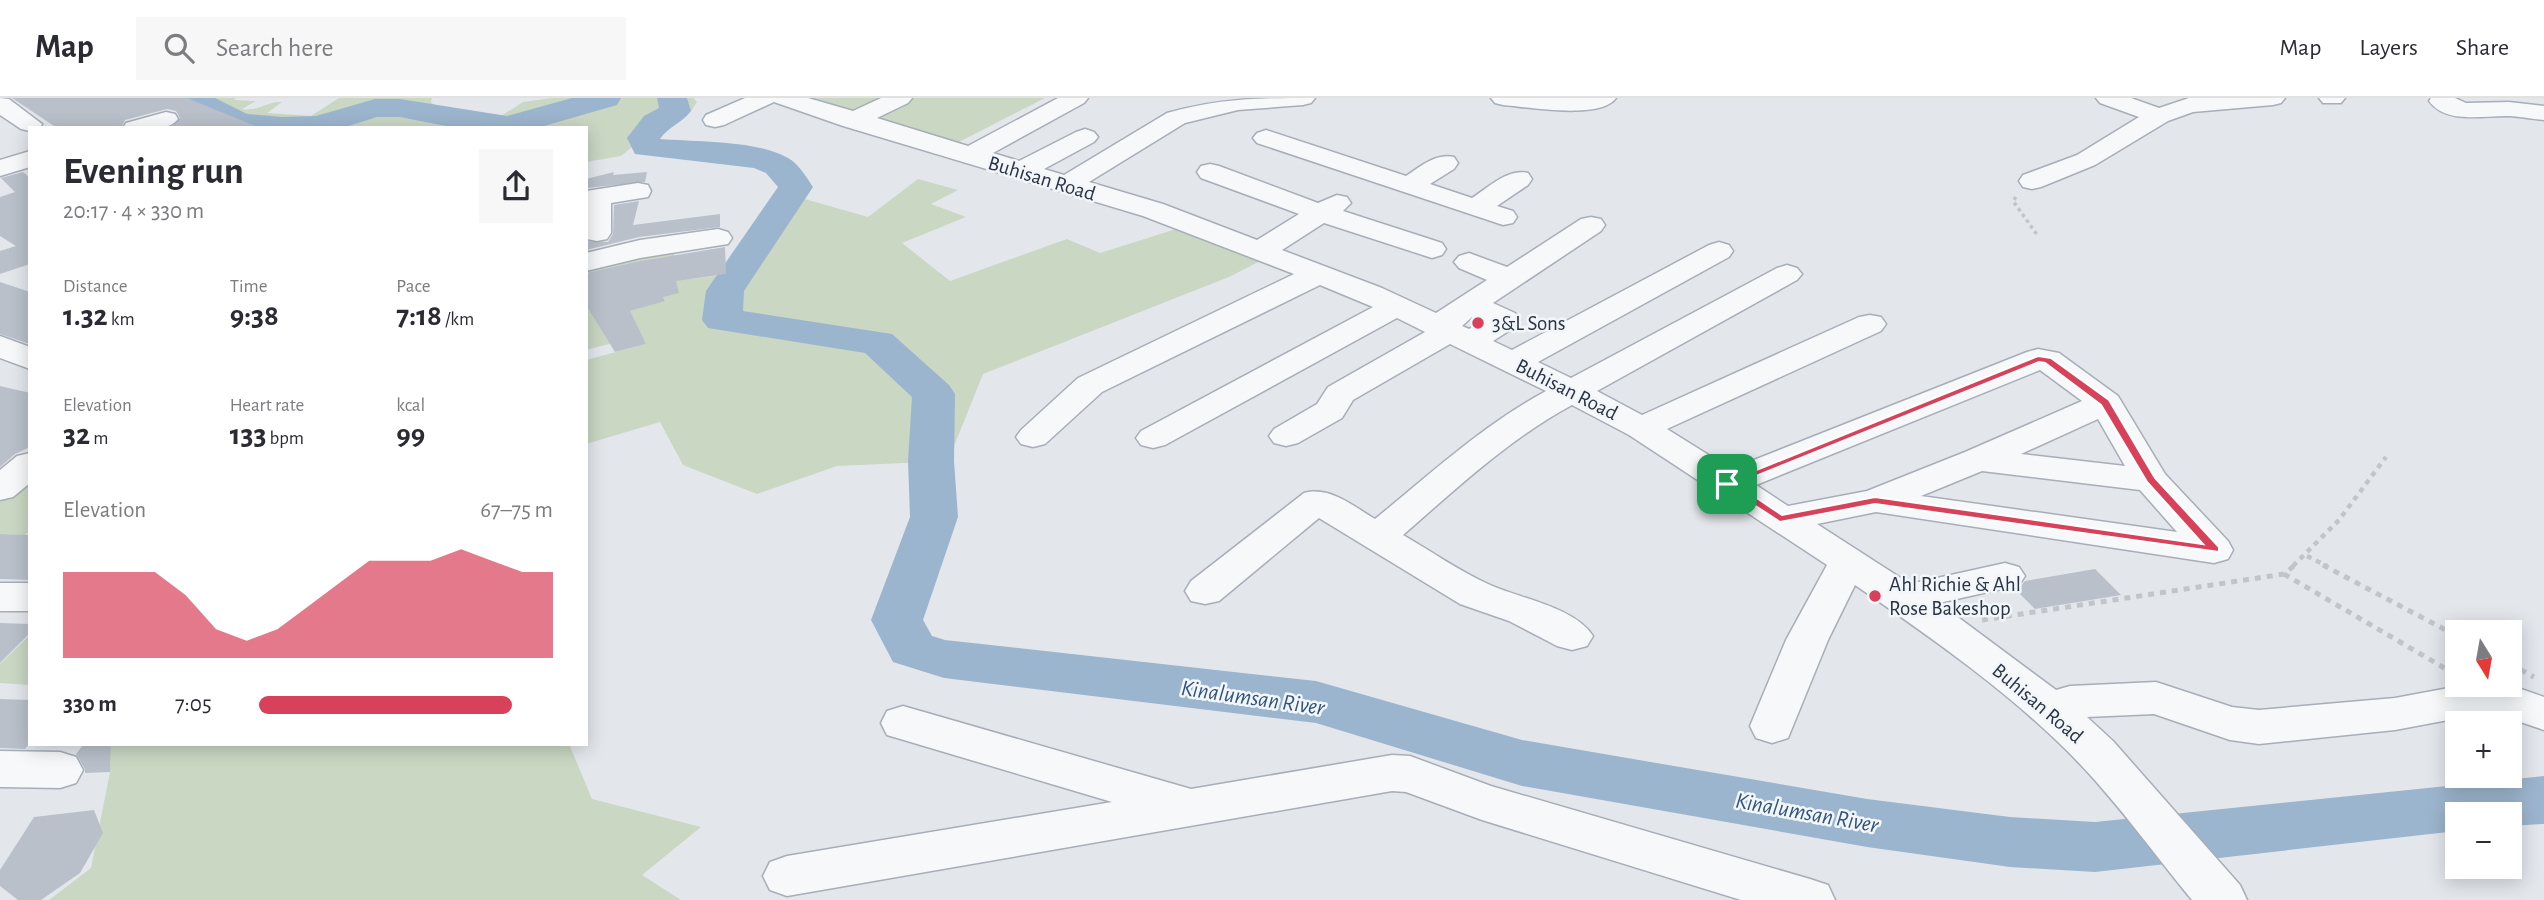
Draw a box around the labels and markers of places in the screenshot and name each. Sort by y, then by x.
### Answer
place label: 3&L Sons [1492,313,1566,334]
marker: 3&L Sons [1470,315,1486,331]
pin [1697,454,1757,514]
place label: Ahl Richie & Ahl Rose Bakeshop [1889,574,2021,619]
marker: Ahl Richie & Ahl Rose Bakeshop [1867,588,1883,604]

